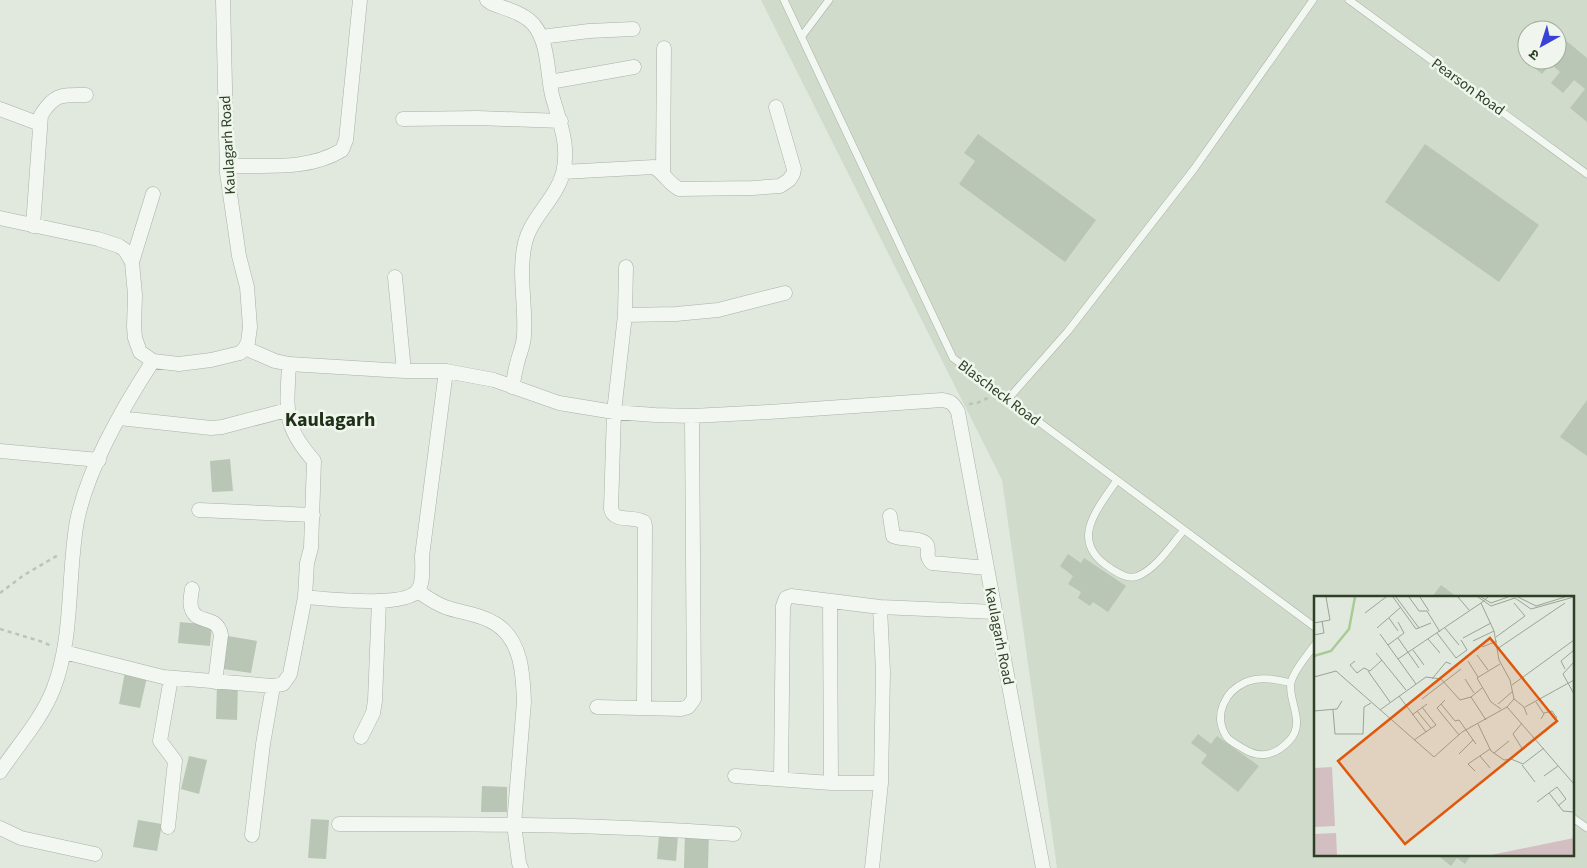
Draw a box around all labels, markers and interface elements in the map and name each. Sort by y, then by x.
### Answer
north arrow [1517,20,1567,70]
text: उ [1524,43,1544,65]
street label: Pearson Road [1427,53,1509,121]
street label: Kaulagarh Road [215,95,241,195]
street label: Blascheck Road [953,355,1045,431]
district label: Kaulagarh [285,406,375,434]
street label: Kaulagarh Road [979,585,1019,687]
inset map [1314,596,1574,856]

